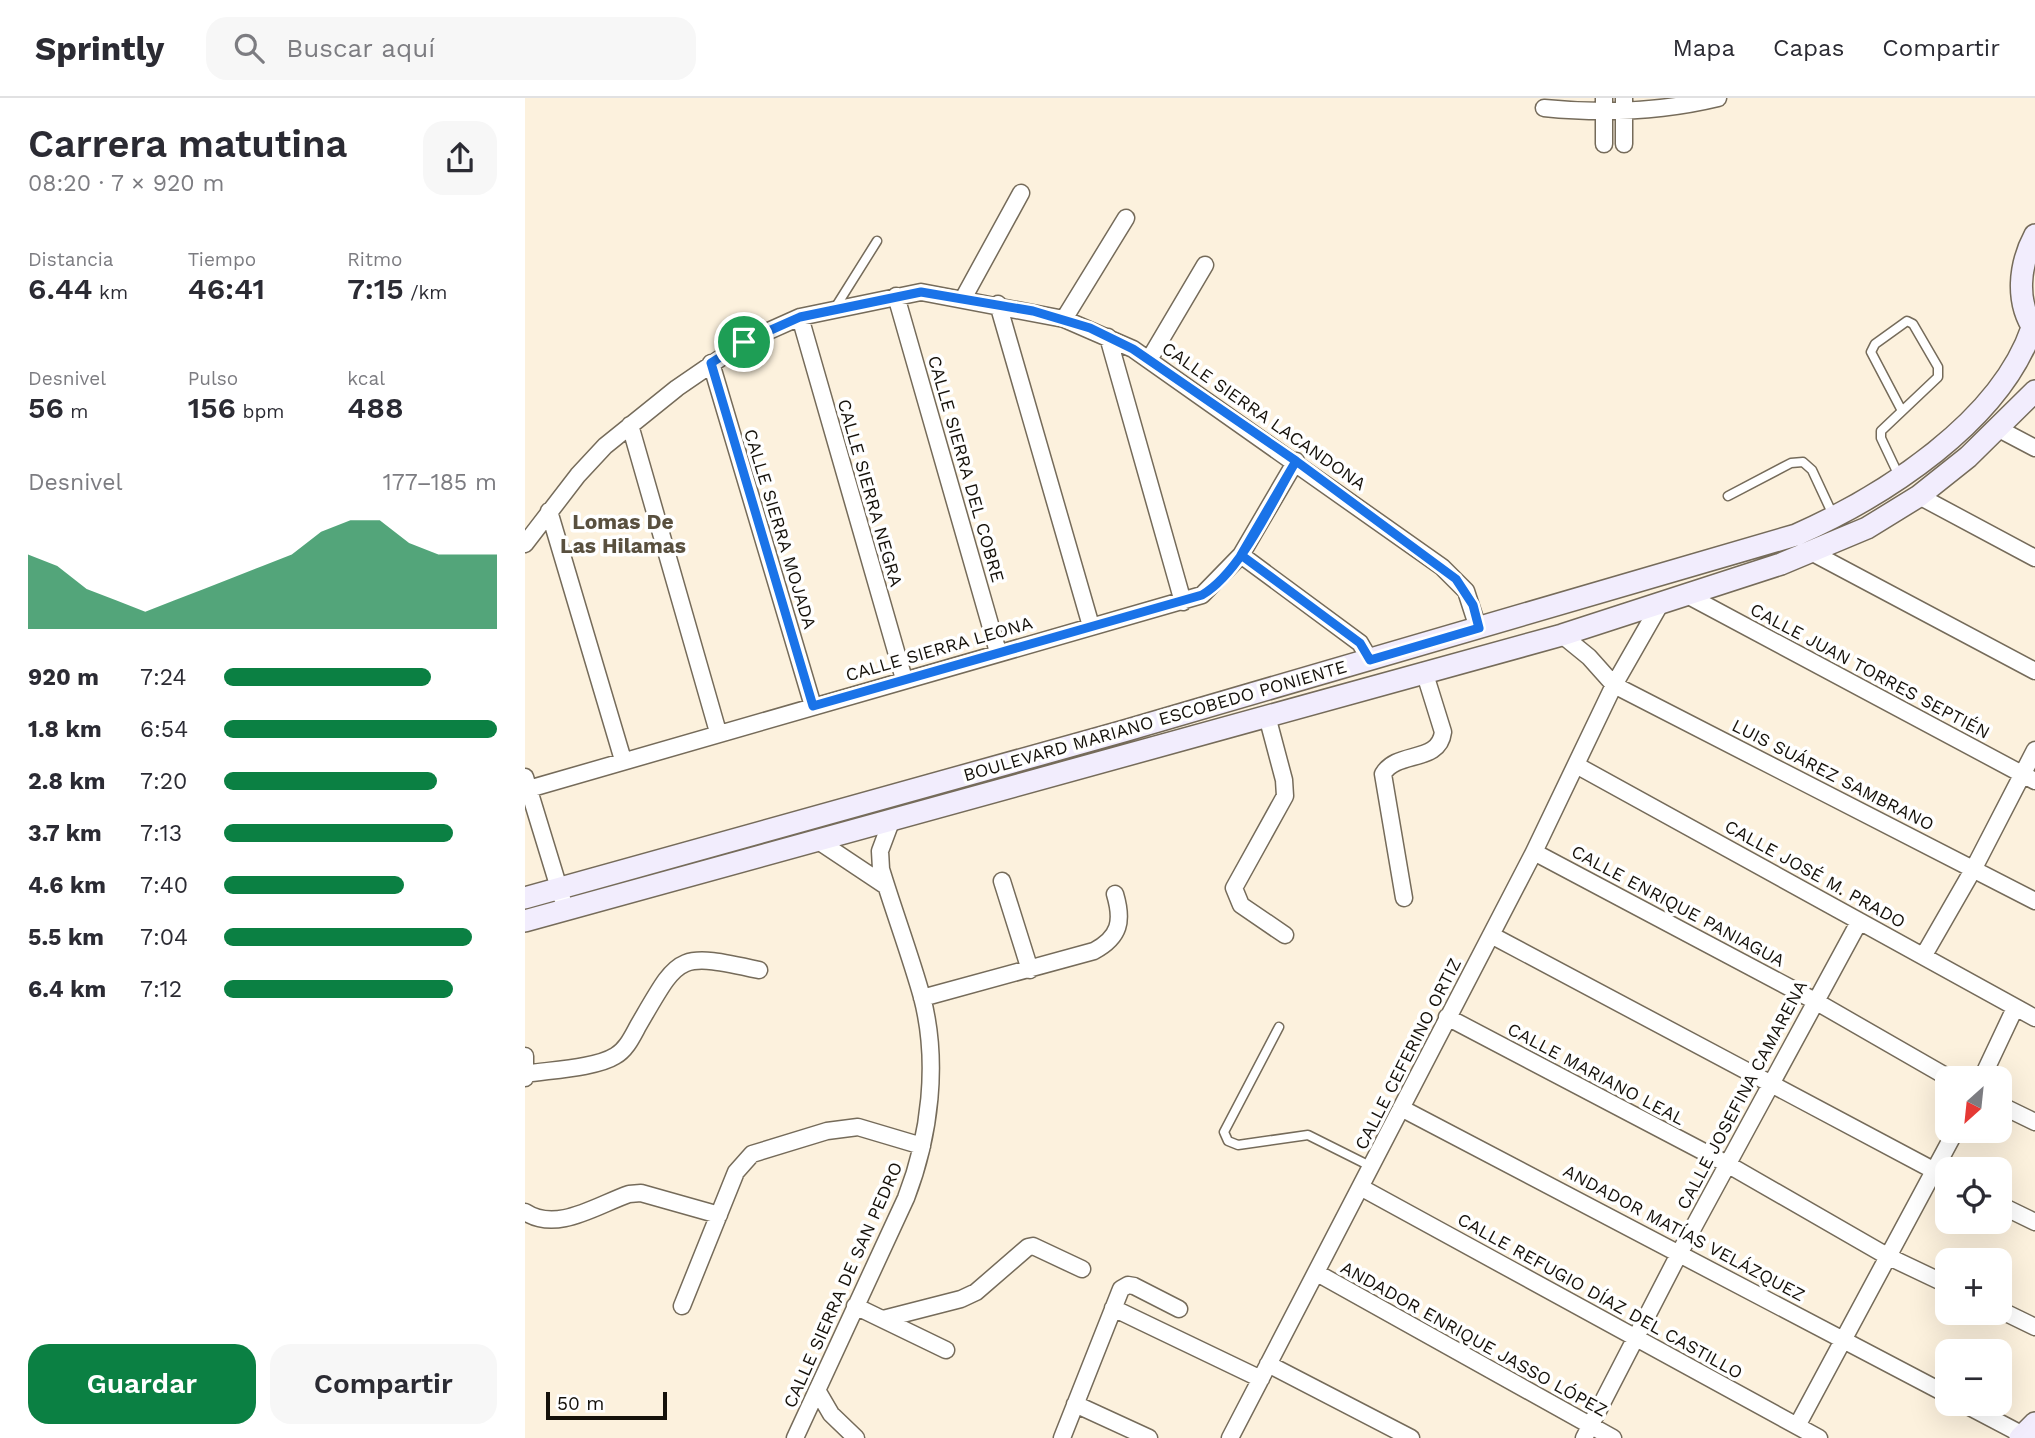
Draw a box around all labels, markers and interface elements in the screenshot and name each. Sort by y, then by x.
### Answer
search box [206,17,696,80]
text: Sprintly [35,29,164,68]
icon: search [230,29,268,67]
text: Buscar aquí [286,33,435,63]
text: Mapa [1672,34,1735,62]
text: Capas [1773,34,1844,62]
text: Compartir [1882,34,2000,62]
button: share [423,121,497,195]
text: Carrera matutina [28,122,347,166]
text: 08:20 · 7 × 920 m [28,170,224,197]
text: Distancia [28,248,114,271]
text: Tiempo [188,248,256,271]
text: Ritmo [347,248,402,271]
text: 6.44 [28,271,93,306]
text: 46:41 [188,271,265,306]
text: 7:15 [347,271,404,306]
text: km [93,281,128,304]
text: /km [404,281,447,304]
pin [714,312,774,372]
icon: arrive [725,323,763,361]
street label: CALLE SIERRA LACANDONA [1158,337,1370,494]
street label: CALLE SIERRA DEL COBRE [924,353,1009,585]
text: Desnivel [28,367,106,390]
text: Pulso [188,367,238,390]
text: kcal [347,367,385,390]
text: 56 [28,390,64,425]
text: 156 [188,390,236,425]
text: 488 [347,390,404,425]
street label: CALLE SIERRA NEGRA [834,397,907,589]
text: m [64,400,88,423]
text: bpm [236,400,284,423]
street label: CALLE SIERRA MOJADA [740,426,821,631]
text: Desnivel [28,469,123,496]
text: 177–185 m [383,469,497,496]
district label: Lomas De Las Hilamas [560,509,686,558]
street label: CALLE JUAN TORRES SEPTIÉN [1747,598,1994,743]
street label: CALLE SIERRA LEONA [843,612,1035,685]
street label: BOULEVARD MARIANO ESCOBEDO PONIENTE [961,656,1349,785]
text: 920 m [28,664,99,691]
text: 7:24 [140,664,186,691]
street label: LUIS SUÁREZ SAMBRANO [1729,714,1938,835]
text: 1.8 km [28,716,102,743]
text: 6:54 [140,716,188,743]
text: 2.8 km [28,768,105,795]
text: 7:20 [140,768,187,795]
street label: CALLE JOSÉ M. PRADO [1721,815,1909,932]
text: 3.7 km [28,820,102,847]
text: 7:13 [140,820,182,847]
street label: CALLE ENRIQUE PANIAGUA [1568,840,1789,971]
text: 4.6 km [28,872,106,899]
text: 7:40 [140,872,188,899]
text: 5.5 km [28,924,104,951]
text: 7:04 [140,924,188,951]
street label: CALLE CEFERINO ORTIZ [1350,954,1465,1153]
text: 6.4 km [28,976,106,1003]
text: 7:12 [140,976,182,1003]
street label: CALLE JOSEFINA CAMARENA [1672,977,1811,1213]
street label: CALLE MARIANO LEAL [1504,1018,1689,1129]
north arrow [1935,1066,2013,1143]
map controls [1935,1066,2012,1416]
button: locate [1935,1157,2012,1234]
street label: CALLE SIERRA DE SAN PEDRO [779,1159,906,1411]
street label: ANDADOR MATÍAS VELÁZQUEZ [1560,1160,1809,1305]
street label: CALLE REFUGIO DÍAZ DEL CASTILLO [1454,1208,1747,1383]
button: + [1935,1248,2012,1325]
street label: ANDADOR ENRIQUE JASSO LÓPEZ [1337,1256,1611,1421]
button: − [1935,1339,2012,1416]
button: Guardar [28,1344,256,1424]
button: Compartir [270,1344,497,1424]
scale bar [546,1389,667,1421]
text: 50 m [557,1392,604,1415]

